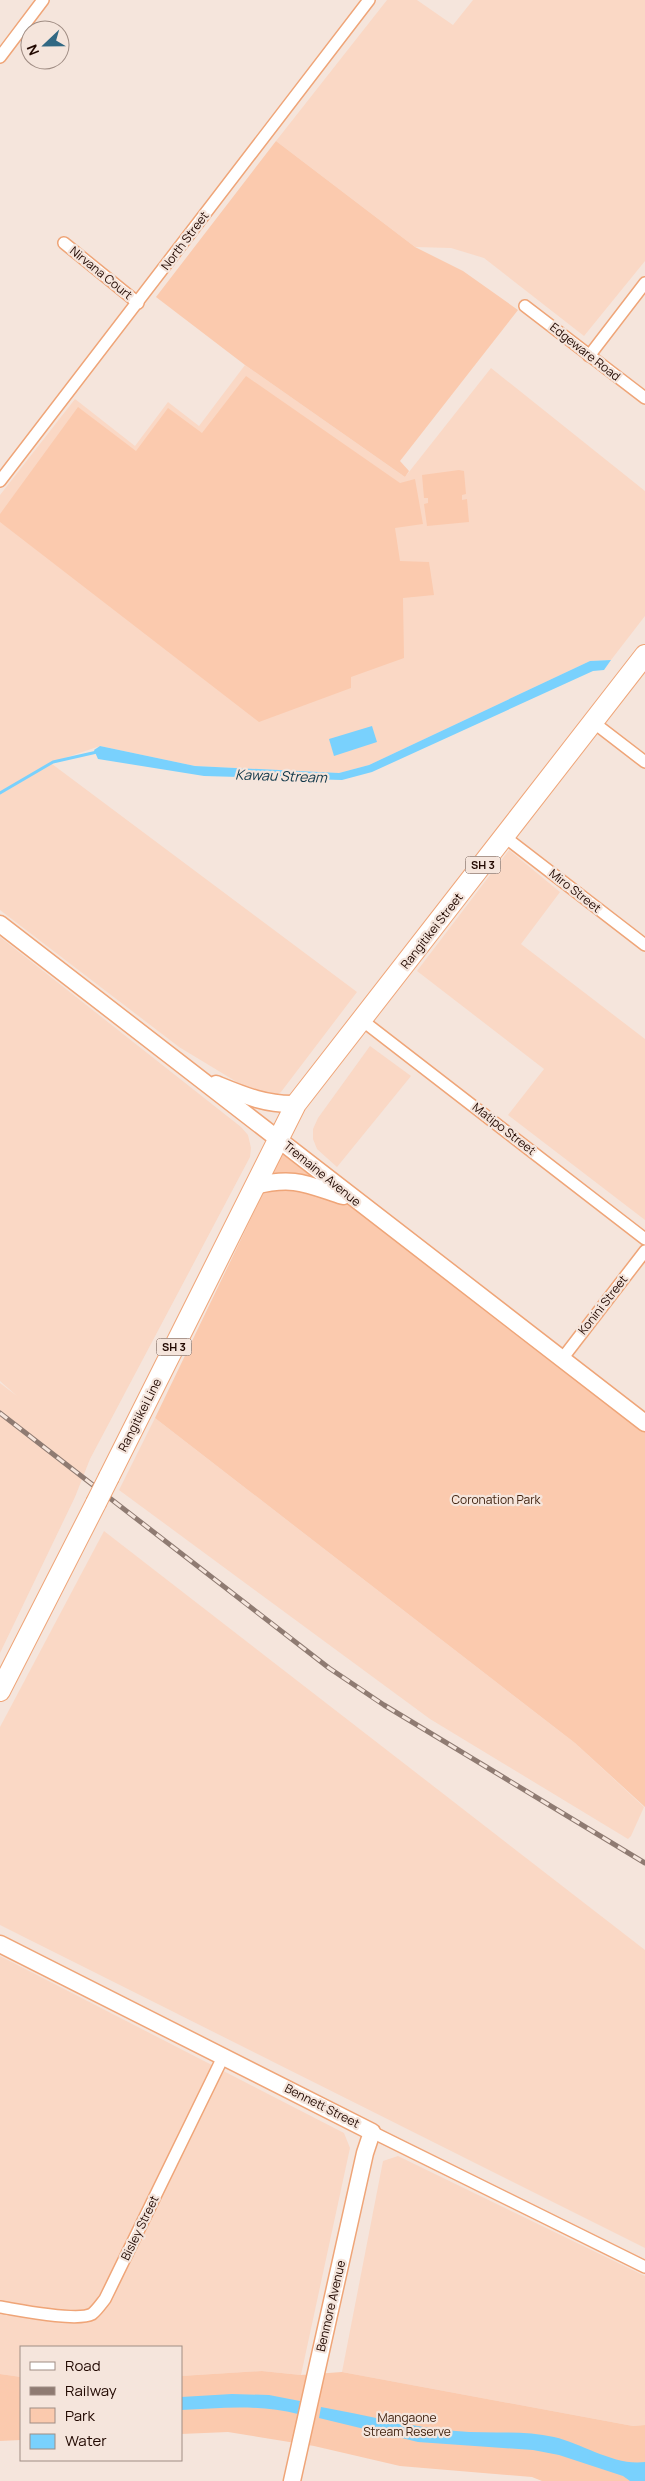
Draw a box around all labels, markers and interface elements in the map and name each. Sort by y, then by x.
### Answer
north arrow [20,20,70,70]
text: N [22,42,43,58]
street label: North Street [157,208,212,273]
street label: Nirvana Court [66,242,136,303]
street label: Edgeware Road [546,319,624,385]
water label: Kawau Stream [235,764,328,787]
road number: SH 3 [466,856,500,874]
street label: Miro Street [546,865,605,916]
street label: Rangitikei Street [397,889,467,972]
street label: Matipo Street [469,1098,540,1159]
street label: Tremaine Avenue [280,1137,365,1210]
street label: Konini Street [574,1271,631,1338]
road number: SH 3 [156,1338,192,1355]
street label: Rangitikei Line [114,1375,165,1454]
park label: Coronation Park [452,1491,542,1508]
street label: Bennett Street [282,2079,363,2132]
street label: Bisley Street [117,2192,163,2263]
street label: Benmore Avenue [312,2259,349,2353]
legend [20,2346,182,2461]
text: Road [65,2355,101,2376]
text: Railway [65,2380,117,2401]
text: Park [65,2405,95,2426]
park label: Mangaone Stream Reserve [363,2409,451,2440]
text: Water [65,2430,107,2451]

